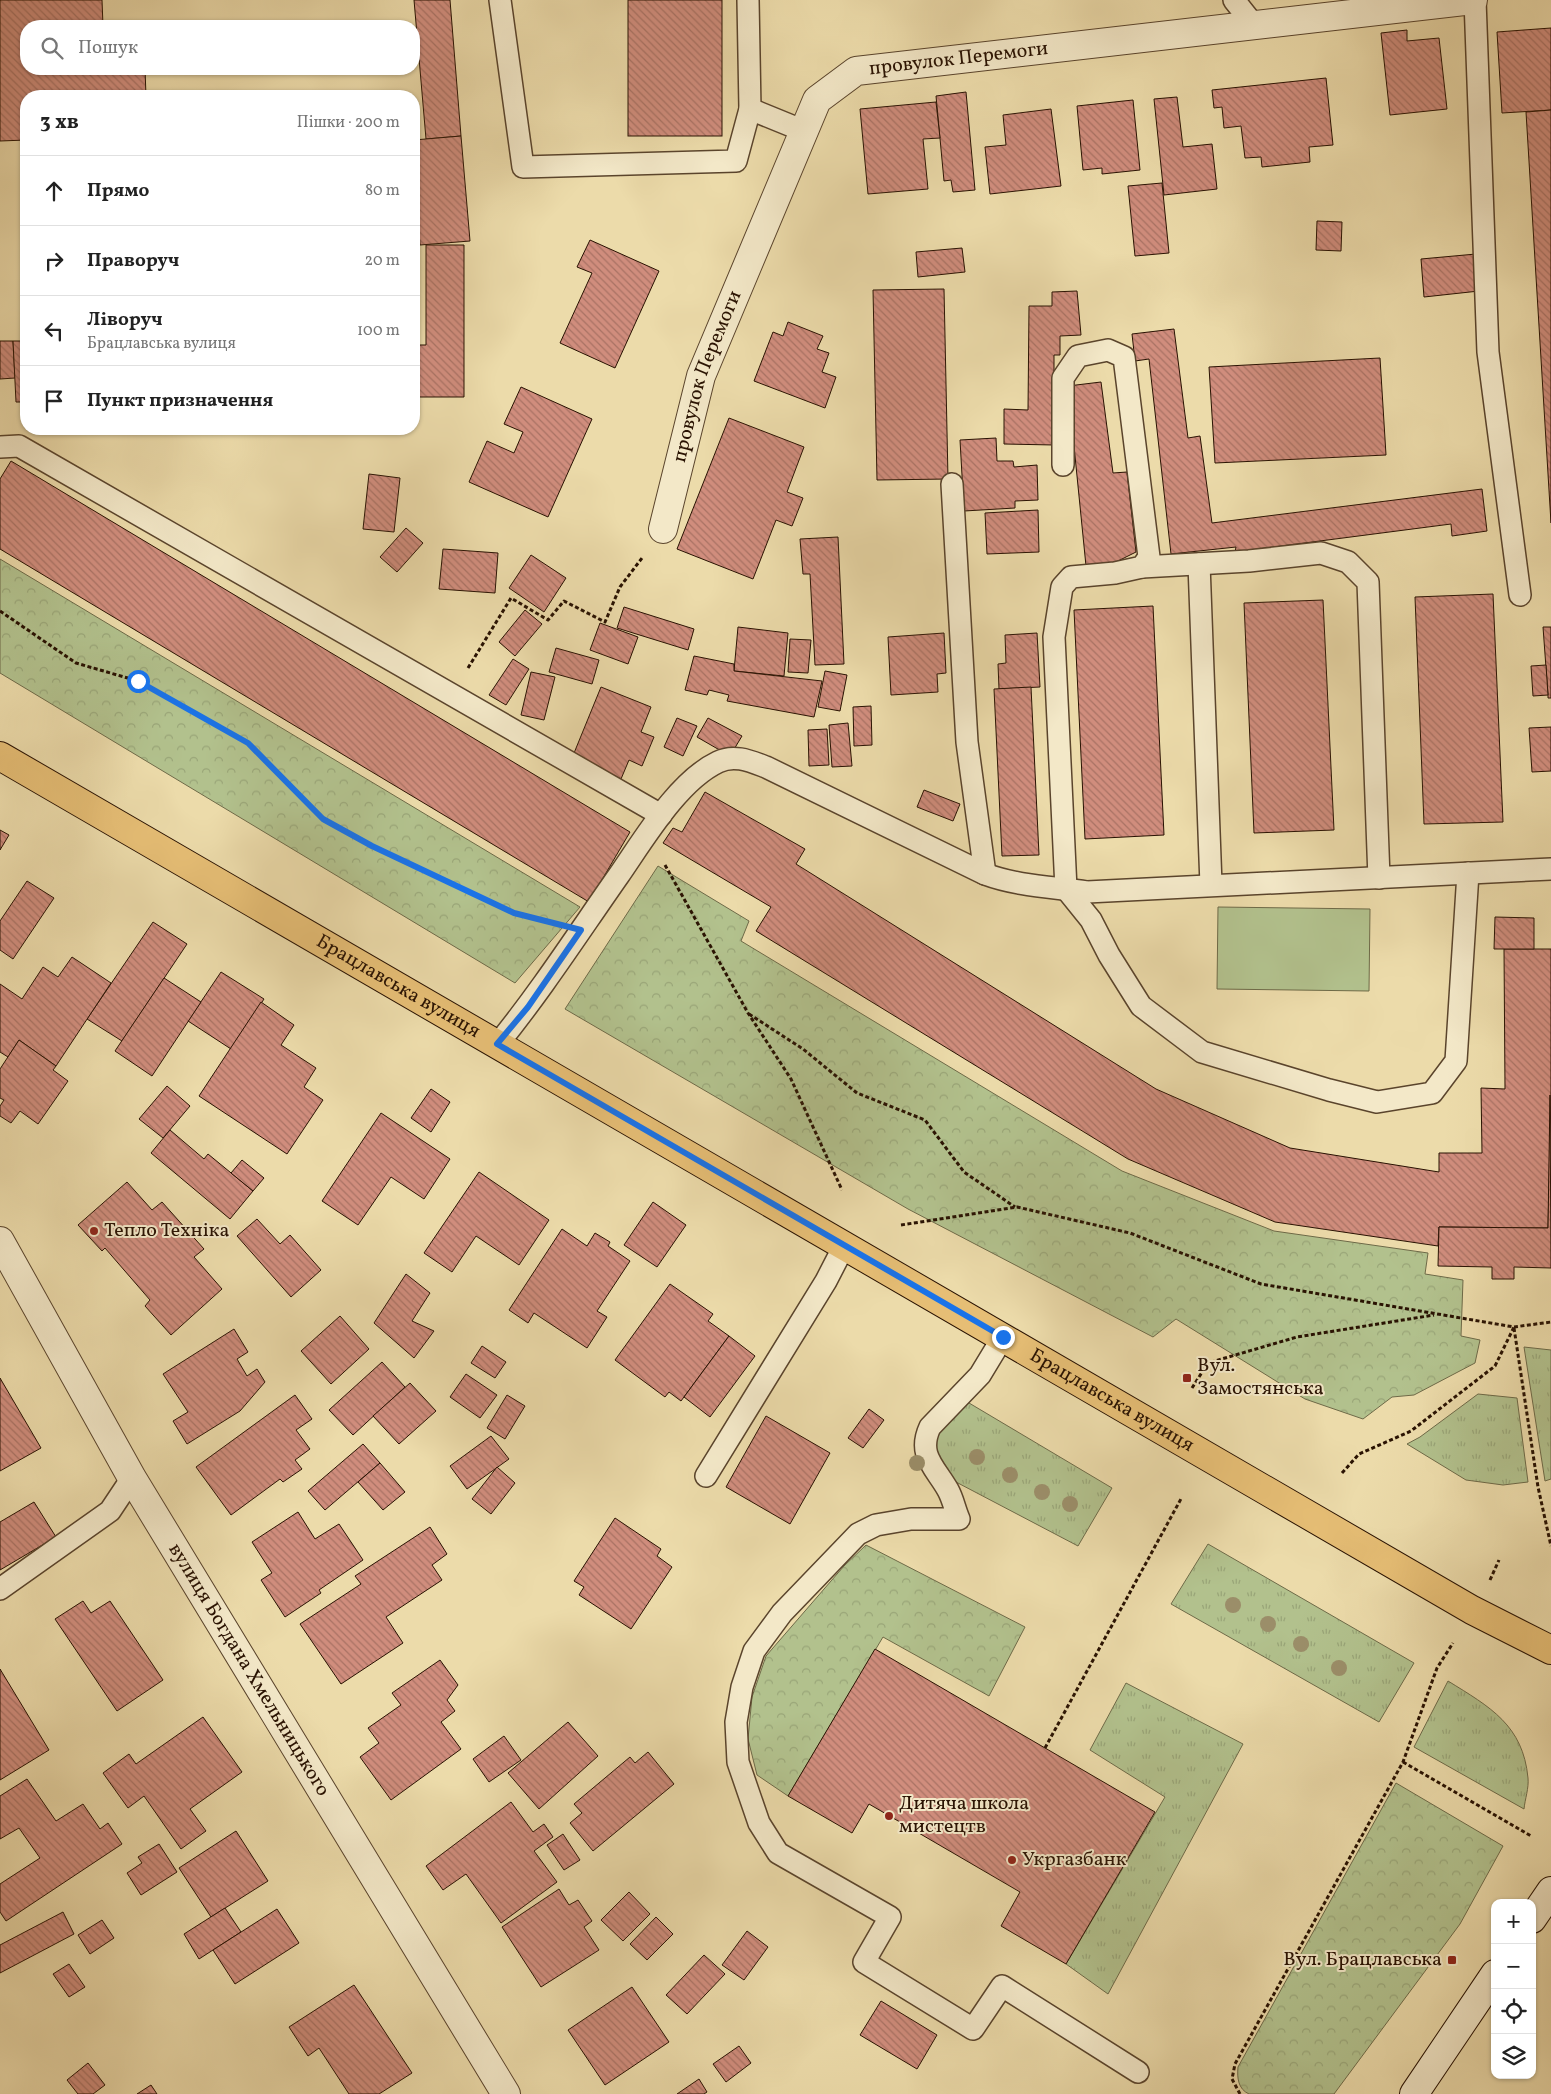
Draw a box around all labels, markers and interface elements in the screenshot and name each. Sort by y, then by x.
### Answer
search box [20,20,420,75]
icon: search [38,34,66,62]
text: Пошук [78,35,138,61]
street label: провулок Перемоги [868,35,1050,83]
text: 3 хв [40,108,79,137]
text: Пішки · 200 m [297,112,400,134]
icon: ahead [40,177,68,205]
text: Прямо [87,178,149,204]
text: 80 m [365,180,400,202]
icon: right [40,247,68,275]
text: Праворуч [87,248,179,274]
text: 20 m [365,250,400,272]
street label: провулок Перемоги [666,286,749,465]
text: Ліворуч [87,307,162,333]
icon: left [40,317,68,345]
text: 100 m [357,320,400,342]
text: Брацлавська вулиця [87,333,236,355]
icon: arrive [40,387,68,415]
text: Пункт призначення [87,388,273,414]
route start [127,670,150,693]
street label: Брацлавська вулиця [310,928,485,1046]
place label: Тепло Техніка [104,1217,229,1245]
marker: Тепло Техніка [88,1225,100,1237]
route end [992,1326,1015,1349]
street label: Брацлавська вулиця [1024,1342,1199,1460]
place label: Вул. Замостянська [1197,1352,1324,1403]
marker: Вул. Замостянська [1181,1372,1193,1384]
street label: вулиця Богдана Хмельницького [161,1538,336,1802]
place label: Дитяча школа мистецтв [899,1790,1029,1841]
marker: Дитяча школа мистецтв [883,1810,895,1822]
place label: Укргазбанк [1022,1846,1127,1874]
marker: Укргазбанк [1006,1854,1018,1866]
map controls [1491,1899,1536,2079]
button: + [1491,1899,1536,1944]
button: − [1491,1944,1536,1989]
place label: Вул. Брацлавська [1283,1946,1442,1974]
marker: Вул. Брацлавська [1446,1954,1458,1966]
button: locate [1491,1989,1536,2034]
button: layers [1491,2034,1536,2079]

